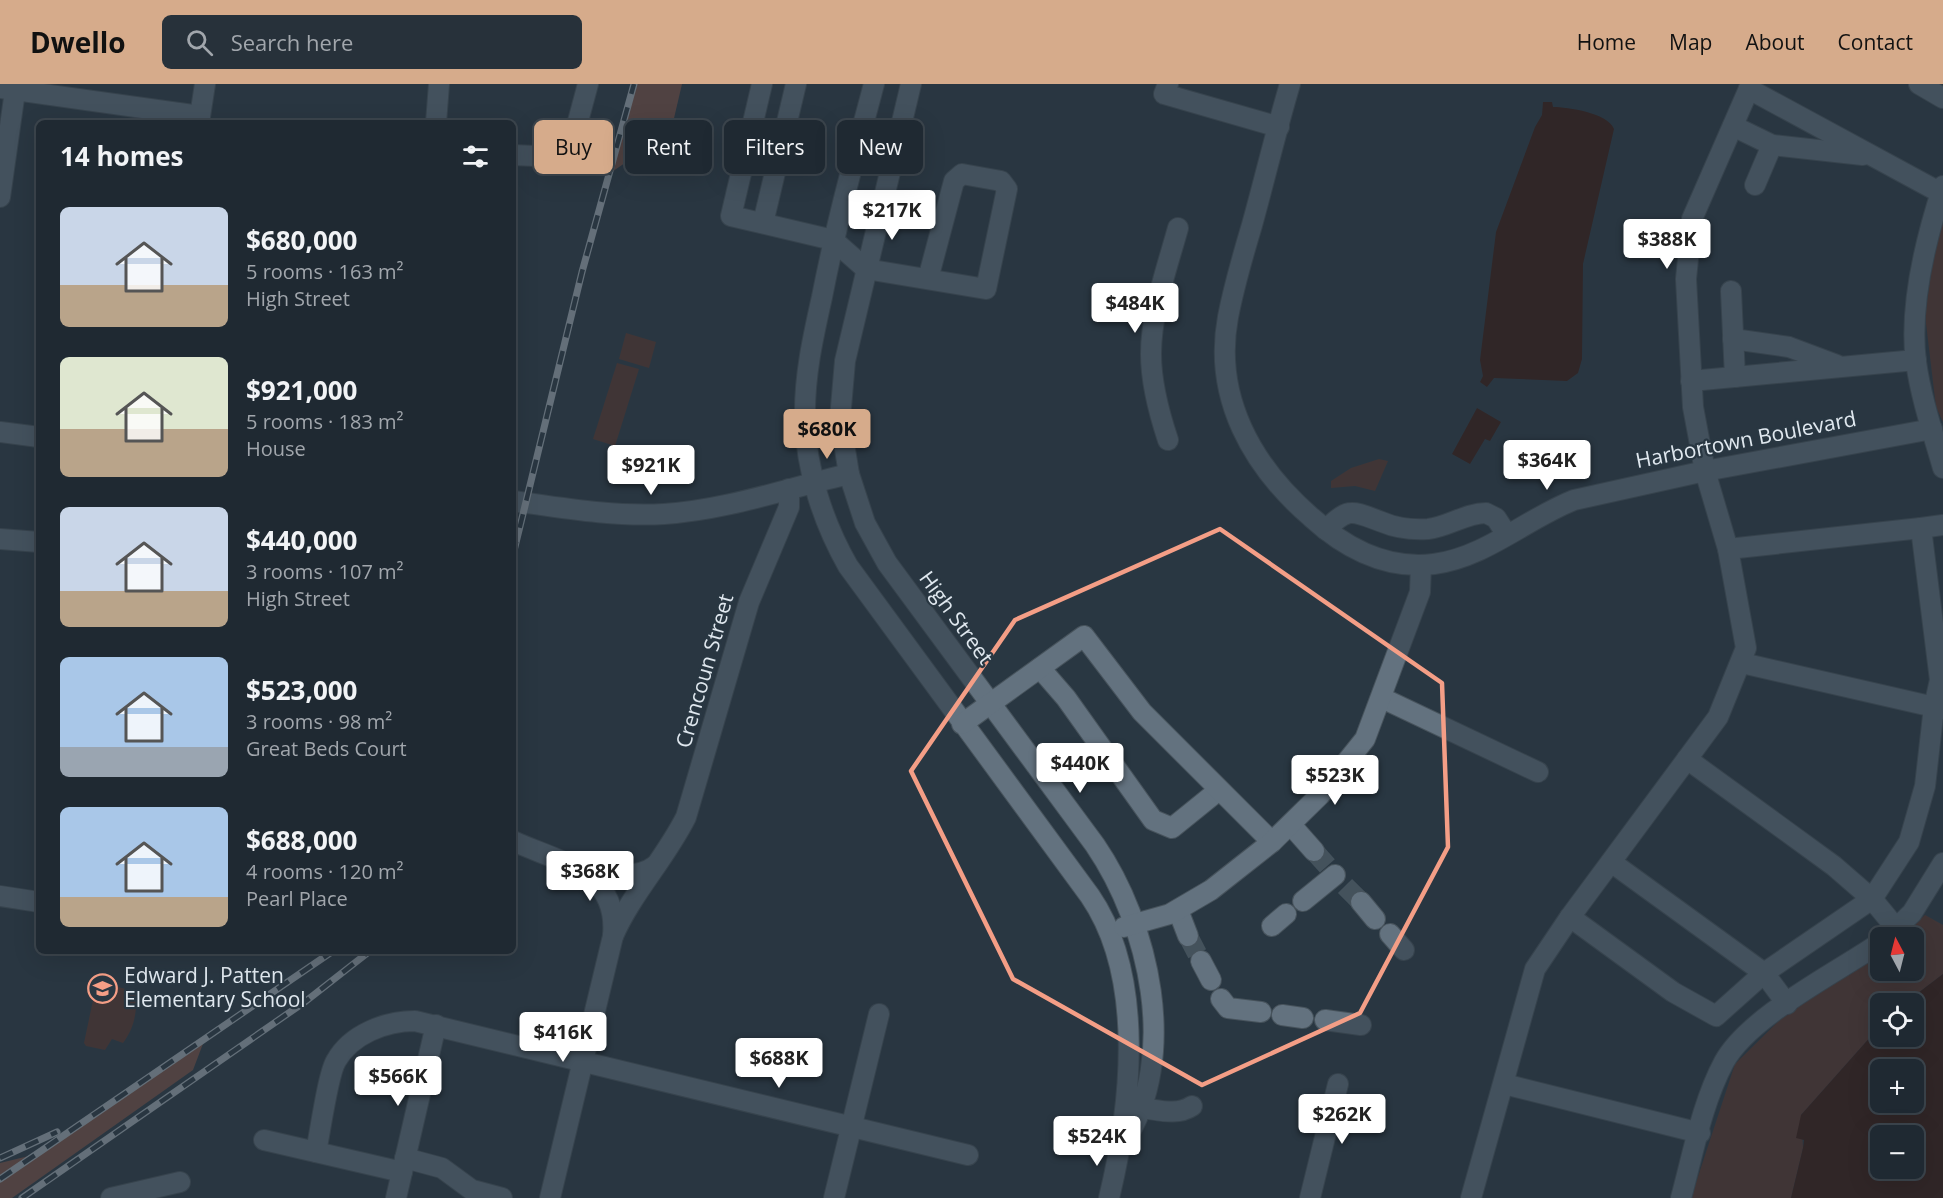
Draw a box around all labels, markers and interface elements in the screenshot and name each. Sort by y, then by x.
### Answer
search box [162,15,582,69]
text: Dwello [30,23,126,61]
icon: search [183,26,216,59]
text: Search here [231,27,353,57]
text: Home [1577,28,1636,56]
text: Map [1669,28,1712,56]
text: About [1745,28,1805,56]
text: Contact [1838,28,1913,56]
chip: Buy [534,120,613,174]
chip: Rent [625,120,712,174]
chip: Filters [724,120,825,174]
chip: New [837,120,923,174]
text: 14 homes [60,138,184,174]
icon: filters [459,140,492,173]
pin: $217K [850,190,934,241]
text: $217K [862,196,922,223]
pin: $388K [1625,219,1709,270]
text: $680,000 [246,222,357,258]
text: $388K [1637,225,1697,252]
icon: home [108,231,180,303]
text: 5 rooms · 163 m² [246,258,404,285]
pin: $484K [1093,283,1177,334]
text: High Street [246,285,350,312]
text: $484K [1105,289,1165,316]
text: $921,000 [246,372,357,408]
icon: home [108,381,180,453]
street label: Harbortown Boulevard [1633,404,1859,474]
text: 5 rooms · 183 m² [246,408,404,435]
pin: $680K [785,409,869,460]
text: $680K [797,415,857,442]
text: House [246,435,306,462]
pin: $364K [1505,440,1589,491]
pin: $921K [609,445,693,496]
text: $364K [1517,446,1577,473]
text: $921K [621,451,681,478]
text: $440,000 [246,522,357,558]
icon: home [108,531,180,603]
text: 3 rooms · 107 m² [246,558,404,585]
street label: High Street [913,565,1000,670]
text: High Street [246,585,350,612]
street label: Crencoun Street [669,590,739,751]
text: $523,000 [246,672,357,708]
icon: home [108,681,180,753]
text: 3 rooms · 98 m² [246,708,392,735]
text: Great Beds Court [246,735,407,762]
pin: $440K [1038,743,1122,794]
text: $440K [1050,749,1110,776]
pin: $523K [1293,755,1377,806]
text: $523K [1305,761,1365,788]
text: $688,000 [246,822,357,858]
icon: home [108,831,180,903]
pin: $368K [548,851,632,902]
text: $368K [560,857,620,884]
text: 4 rooms · 120 m² [246,858,404,885]
text: Pearl Place [246,885,348,912]
north arrow [1870,927,1924,981]
map controls [1870,927,1924,1179]
place label: Edward J. Patten Elementary School [124,961,306,1013]
school or university icon: Edward J. Patten Elementary School [87,972,119,1004]
button: locate [1870,993,1924,1047]
pin: $416K [521,1012,605,1063]
text: $416K [533,1018,593,1045]
pin: $688K [737,1038,821,1089]
text: $688K [749,1044,809,1071]
pin: $566K [356,1056,440,1107]
button: + [1870,1059,1924,1113]
text: $566K [368,1062,428,1089]
pin: $262K [1300,1094,1384,1145]
text: $262K [1312,1100,1372,1127]
pin: $524K [1055,1116,1139,1167]
text: $524K [1067,1122,1127,1149]
button: − [1870,1125,1924,1179]

